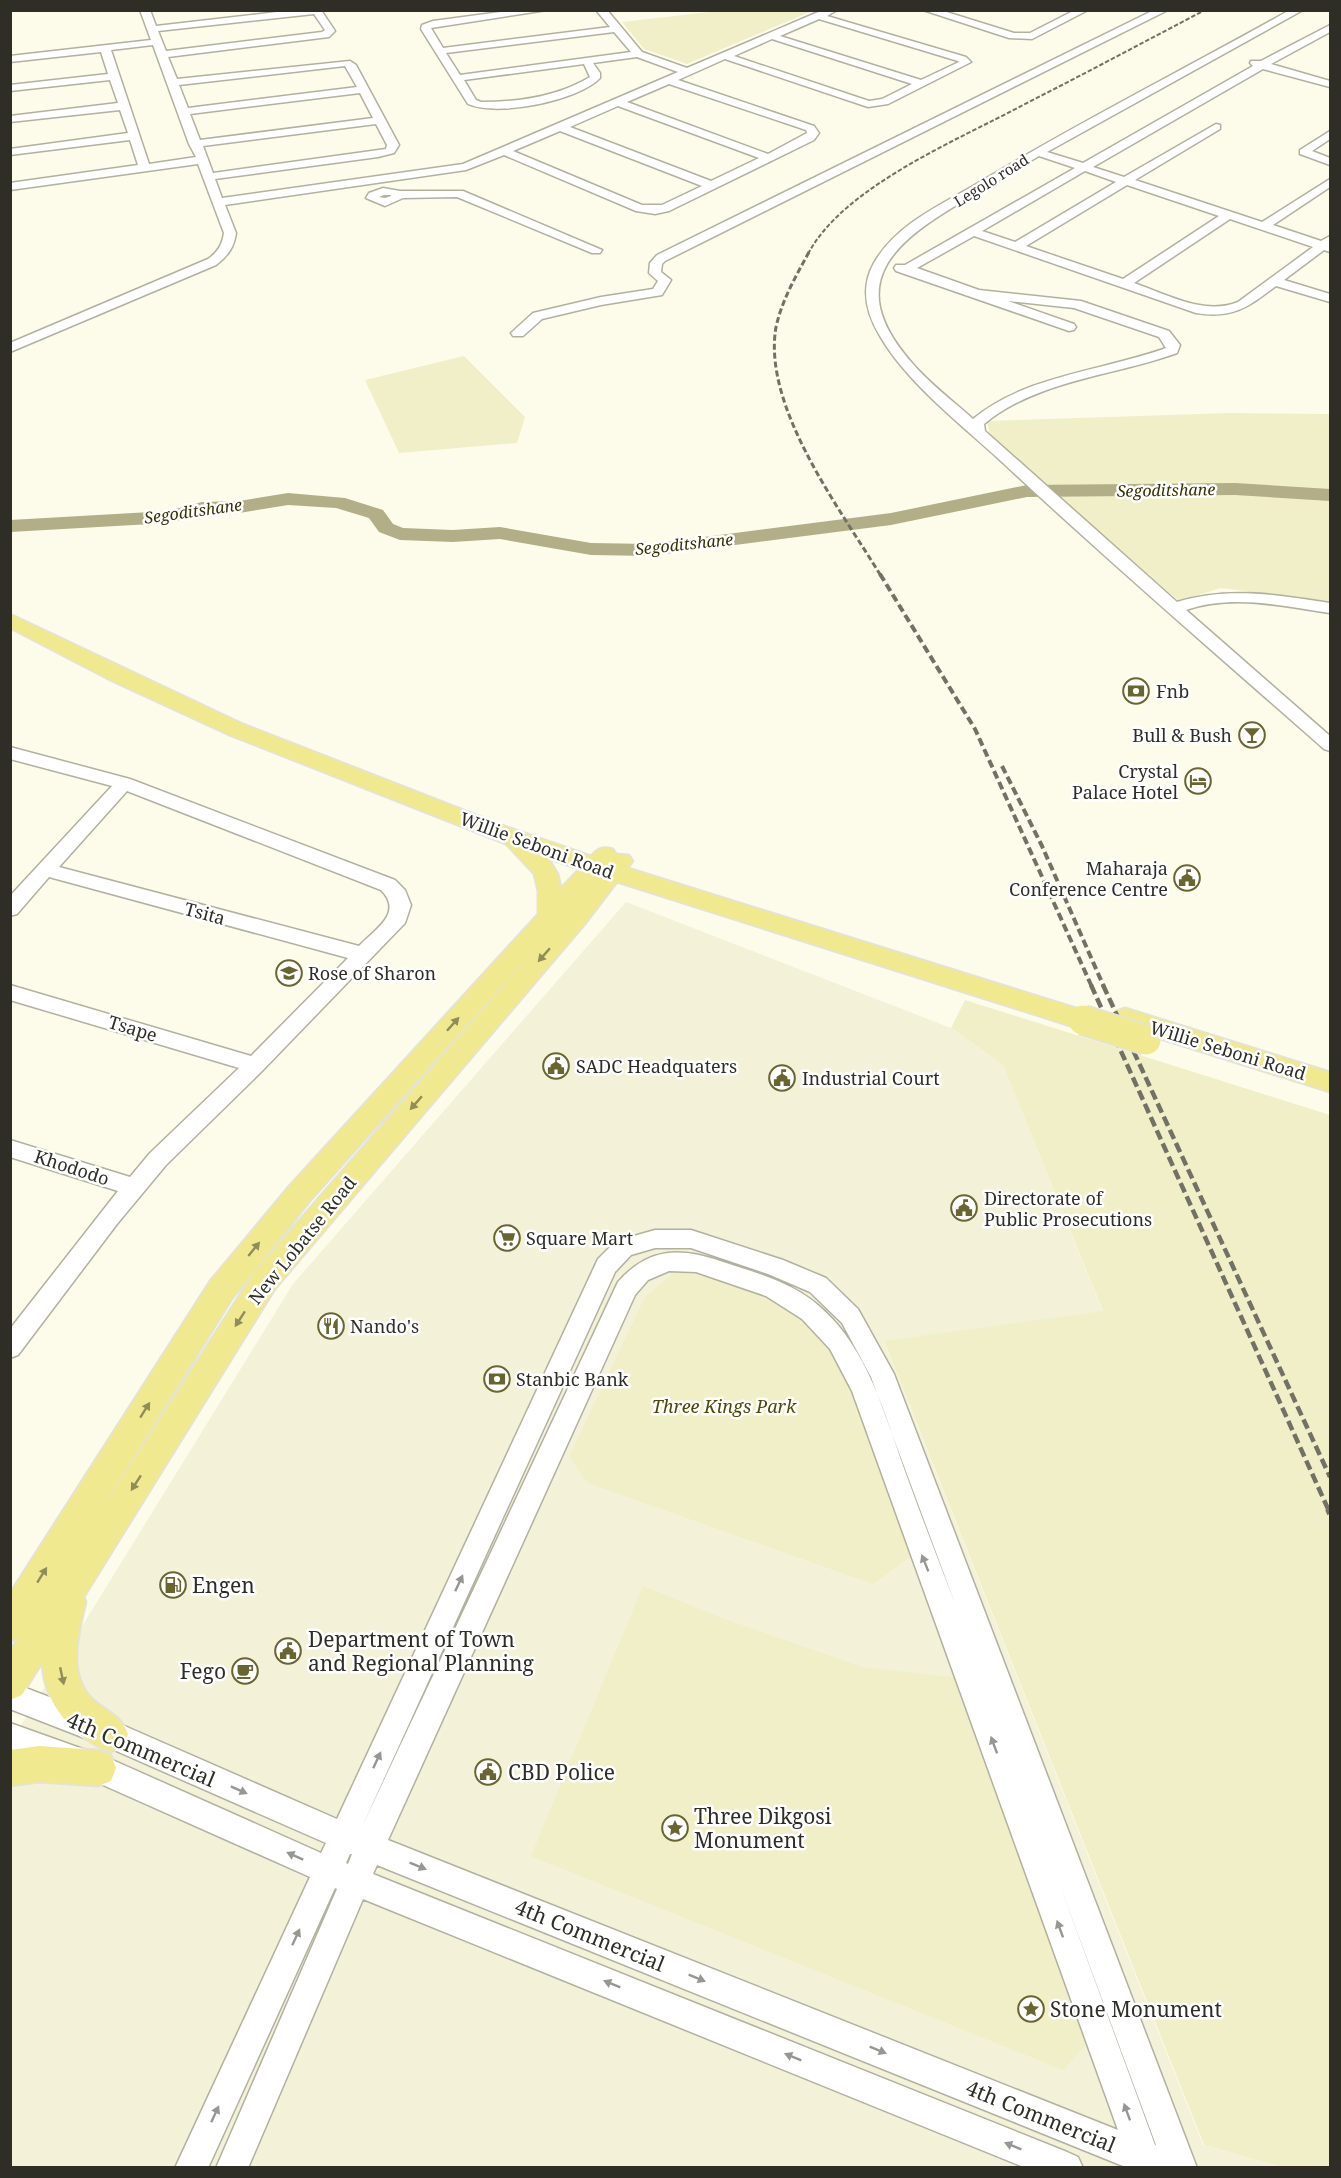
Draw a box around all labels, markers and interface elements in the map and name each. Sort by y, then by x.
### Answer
street label: Legolo road [950,149,1032,211]
water label: Segoditshane [1117,478,1216,502]
water label: Segoditshane [143,493,243,529]
water label: Segoditshane [634,528,734,560]
bank icon: Fnb [1121,676,1151,706]
place label: Fnb [1156,679,1189,703]
bar icon: Bull & Bush [1237,720,1267,750]
place label: Bull & Bush [1132,723,1232,747]
place label: Crystal Palace Hotel [1072,759,1178,804]
hotel icon: Crystal Palace Hotel [1183,766,1213,796]
street label: Willie Seboni Road [457,806,617,884]
place label: Maharaja Conference Centre [1009,856,1168,901]
public building icon: Maharaja Conference Centre [1172,863,1202,893]
street label: Tsita [182,896,228,930]
one-way arrow [538,947,551,962]
school or university icon: Rose of Sharon [274,958,304,988]
place label: Rose of Sharon [308,961,437,985]
street label: Tsape [106,1009,160,1047]
street label: Willie Seboni Road [1147,1015,1309,1085]
one-way arrow [446,1017,459,1032]
public building icon: SADC Headquaters [541,1051,571,1081]
place label: SADC Headquaters [576,1054,737,1078]
public building icon: Industrial Court [767,1063,797,1093]
place label: Industrial Court [802,1066,939,1090]
one-way arrow [409,1095,423,1110]
street label: Khododo [32,1144,112,1190]
street label: New Lobatse Road [243,1171,361,1309]
place label: Directorate of Public Prosecutions [984,1186,1152,1231]
public building icon: Directorate of Public Prosecutions [949,1193,979,1223]
supermarket icon: Square Mart [492,1223,522,1253]
place label: Square Mart [526,1226,633,1250]
one-way arrow [248,1241,261,1257]
one-way arrow [235,1310,246,1327]
restaurant icon: Nando's [316,1311,346,1341]
place label: Nando's [350,1314,419,1338]
bank icon: Stanbic Bank [482,1364,512,1394]
place label: Stanbic Bank [516,1367,629,1391]
park label: Three Kings Park [652,1394,797,1418]
one-way arrow [140,1402,151,1418]
one-way arrow [130,1475,141,1491]
one-way arrow [920,1553,930,1571]
one-way arrow [36,1567,47,1584]
fuel station icon: Engen [158,1570,188,1600]
place label: Engen [192,1571,255,1599]
one-way arrow [454,1573,464,1591]
place label: Department of Town and Regional Planning [308,1625,535,1677]
public building icon: Department of Town and Regional Planning [273,1636,303,1666]
cafe icon: Fego [230,1656,260,1686]
place label: Fego [180,1657,226,1685]
one-way arrow [57,1666,67,1685]
street label: 4th Commercial [62,1705,220,1793]
one-way arrow [989,1736,999,1754]
one-way arrow [373,1751,382,1768]
public building icon: CBD Police [473,1757,503,1787]
place label: CBD Police [508,1758,615,1786]
one-way arrow [230,1786,247,1795]
place label: Three Dikgosi Monument [694,1802,832,1854]
place icon: Three Dikgosi Monument [660,1813,690,1843]
one-way arrow [286,1850,304,1860]
one-way arrow [410,1861,428,1871]
street label: 4th Commercial [511,1892,669,1978]
one-way arrow [1055,1919,1065,1937]
one-way arrow [291,1927,301,1945]
one-way arrow [688,1973,706,1983]
one-way arrow [603,1979,621,1988]
place icon: Stone Monument [1016,1994,1046,2024]
place label: Stone Monument [1050,1995,1222,2023]
one-way arrow [869,2046,887,2055]
one-way arrow [784,2052,802,2061]
street label: 4th Commercial [962,2073,1120,2159]
one-way arrow [1121,2103,1131,2121]
one-way arrow [210,2105,220,2123]
one-way arrow [1003,2141,1021,2151]

